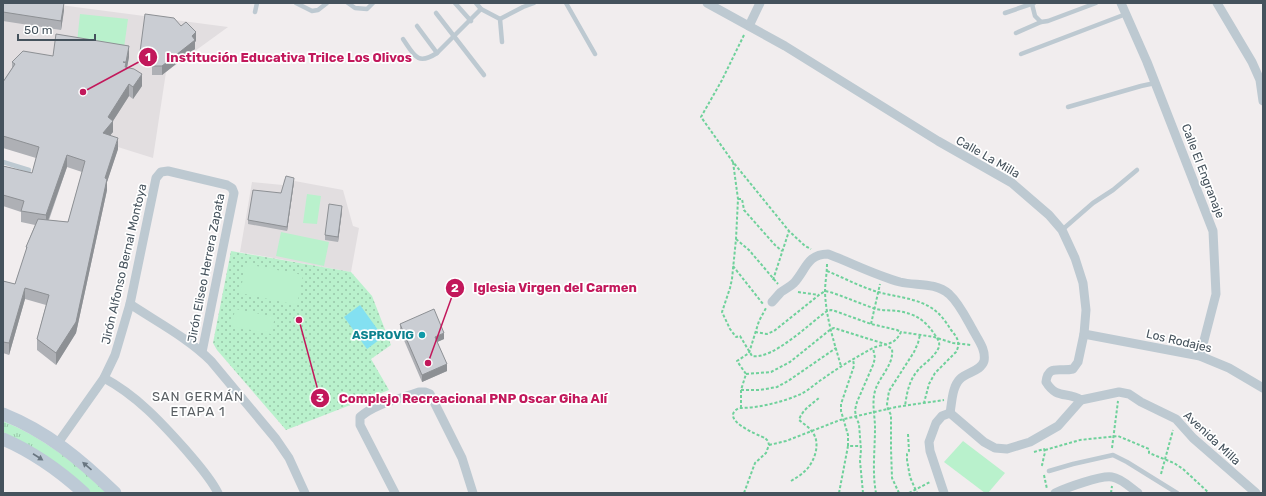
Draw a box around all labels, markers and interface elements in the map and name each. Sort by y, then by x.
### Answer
scale bar [18,16,95,42]
text: 50 m [24,23,52,37]
callout: Institución Educativa Trilce Los Olivos [138,45,420,70]
text: 1 [145,50,151,64]
text: Institución Educativa Trilce Los Olivos [166,50,412,65]
street label: Calle El Engranaje [1179,122,1228,220]
street label: Calle La Milla [954,133,1022,181]
street label: Jirón Alfonso Bernal Montoya [99,182,149,346]
street label: Jirón Eliseo Herrera Zapata [185,192,227,344]
callout: Iglesia Virgen del Carmen [445,275,645,300]
text: Iglesia Virgen del Carmen [473,280,637,295]
text: 2 [451,281,459,295]
street label: Los Rodajes [1145,327,1213,355]
place label: ASPROVIG [352,328,414,342]
marker: ASPROVIG [417,330,427,340]
callout: Complejo Recreacional PNP Oscar Giha Alí [310,385,616,410]
district label: SAN GERMÁN ETAPA 1 [152,389,244,419]
text: 3 [316,391,324,405]
text: Complejo Recreacional PNP Oscar Giha Alí [339,391,609,406]
street label: Avenida Milla [1181,408,1243,468]
one-way arrow [32,453,43,461]
one-way arrow [82,462,92,471]

